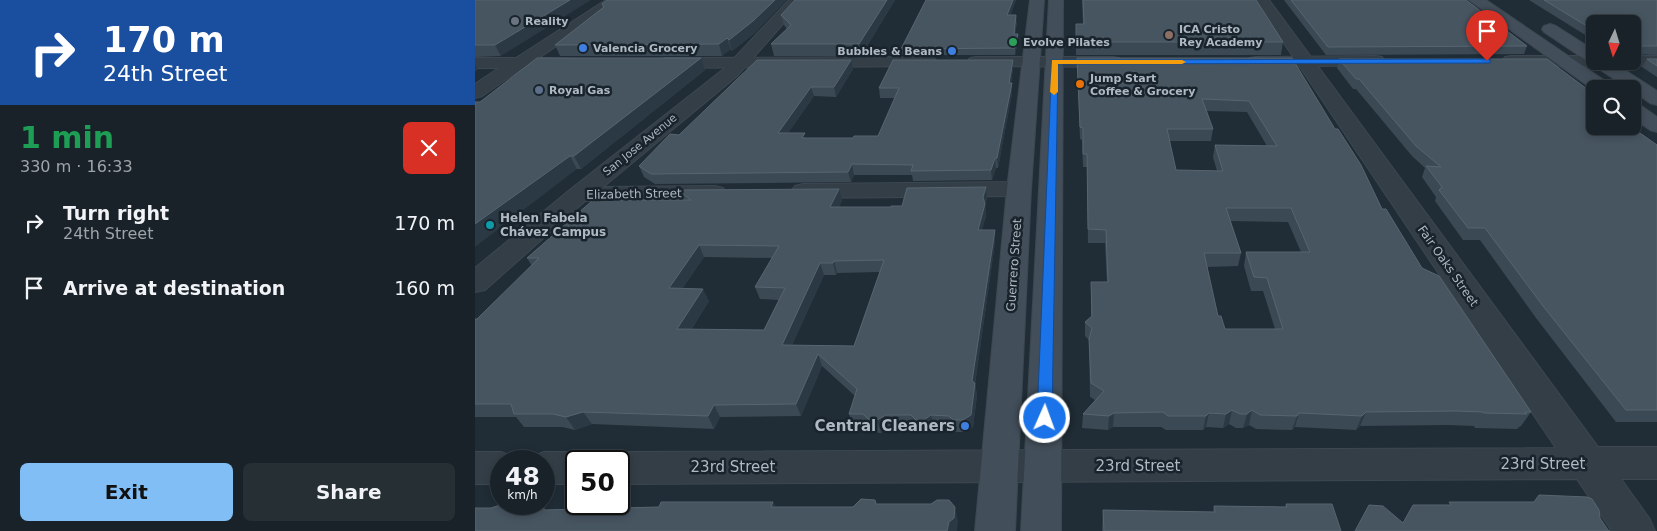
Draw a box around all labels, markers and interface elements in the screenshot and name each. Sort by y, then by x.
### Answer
pin [1466,10,1508,61]
marker: Reality [509,15,521,27]
place label: Reality [525,15,568,28]
north arrow [1586,15,1641,70]
map controls [1586,15,1641,135]
icon: arrive [1473,17,1501,45]
icon: right [20,20,85,85]
text: 170 m [103,20,225,60]
place label: ICA Cristo Rey Academy [1179,23,1262,49]
marker: ICA Cristo Rey Academy [1163,29,1175,41]
marker: Evolve Pilates [1007,36,1019,48]
place label: Evolve Pilates [1023,36,1110,49]
marker: Valencia Grocery [577,42,589,54]
place label: Valencia Grocery [593,42,698,55]
place label: Bubbles & Beans [837,45,942,58]
marker: Bubbles & Beans [946,45,958,57]
text: 24th Street [103,61,227,86]
place label: Jump Start Coffee & Grocery [1089,72,1195,98]
marker: Jump Start Coffee & Grocery [1074,78,1086,90]
button: search [1586,80,1641,135]
marker: Royal Gas [533,84,545,96]
place label: Royal Gas [549,84,611,97]
street label: San Jose Avenue [601,111,680,179]
text: 1 min [20,120,114,155]
button: close [403,122,455,174]
text: 330 m · 16:33 [20,157,133,176]
street label: Elizabeth Street [586,186,682,202]
text: Turn right [63,202,169,224]
icon: right [20,209,48,237]
place label: Helen Fabela Chávez Campus [500,211,606,239]
text: 170 m [394,212,455,234]
street label: Guerrero Street [1004,218,1024,312]
marker: Helen Fabela Chávez Campus [484,219,496,231]
street label: Fair Oaks Street [1415,223,1481,309]
text: 24th Street [63,224,153,243]
icon: arrive [20,274,48,302]
text: Arrive at destination [63,277,285,299]
text: 160 m [394,277,455,299]
position arrow [1018,391,1070,443]
place label: Central Cleaners [814,417,955,435]
marker: Central Cleaners [959,420,971,432]
speed limit sign: 50 [565,450,630,515]
street label: 23rd Street [1501,455,1586,473]
street label: 23rd Street [1096,457,1181,475]
street label: 23rd Street [691,458,776,476]
text: 48 [505,462,540,491]
button: Exit [20,463,233,521]
button: Share [243,463,455,521]
text: km/h [507,488,538,502]

